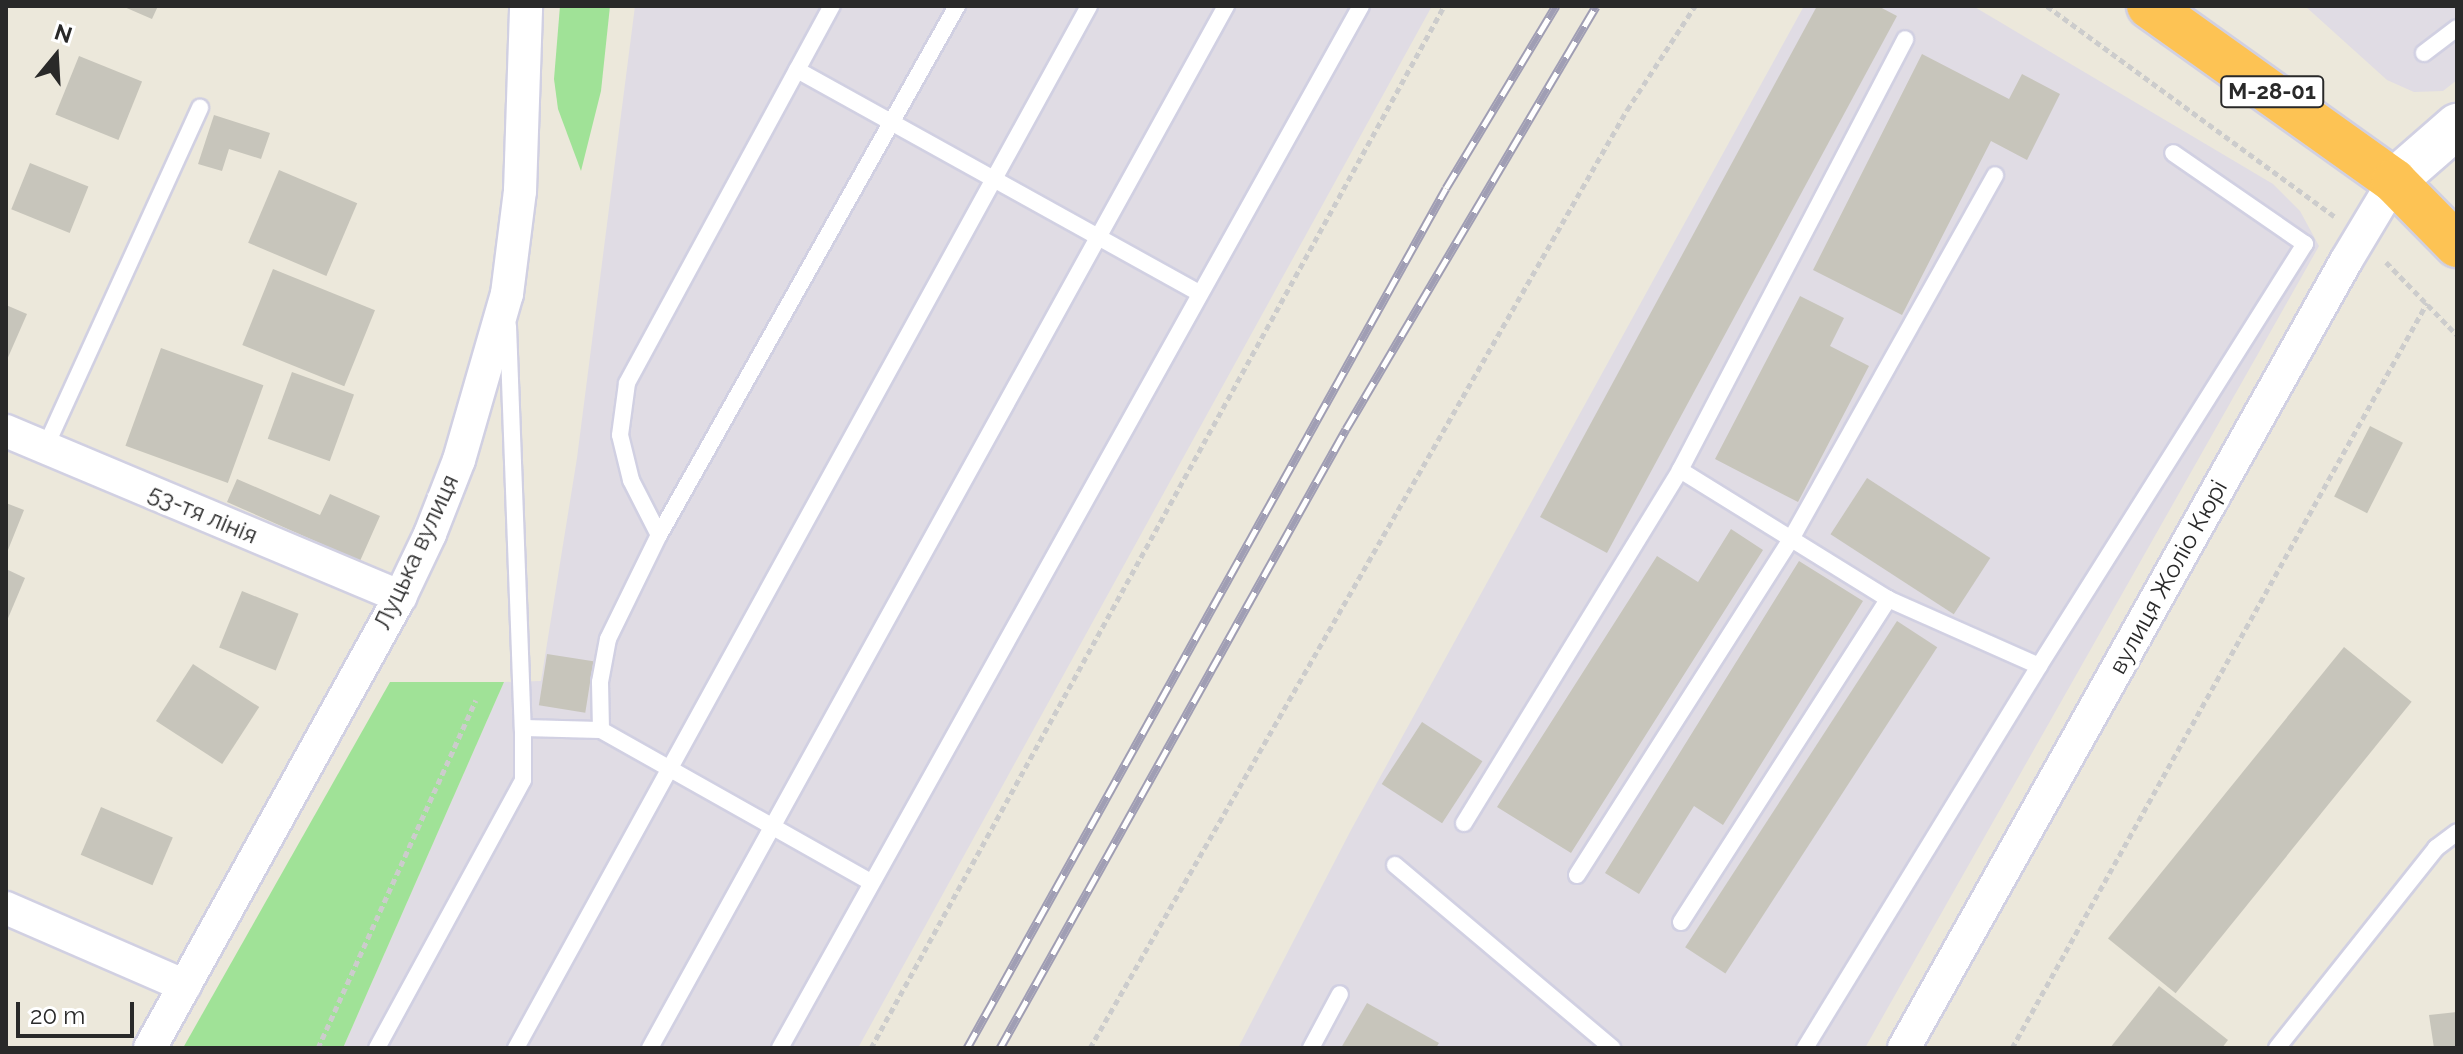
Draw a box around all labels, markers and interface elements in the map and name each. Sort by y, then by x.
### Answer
north arrow [16,16,96,96]
text: N [51,18,75,48]
road number: М-28-01 [2220,74,2324,110]
street label: Луцька вулиця [367,470,465,634]
street label: вулиця Жоліо Кюрі [2103,475,2233,679]
street label: 53-тя лінія [144,478,262,550]
scale bar [20,986,138,1036]
text: 20 m [30,1001,85,1030]

